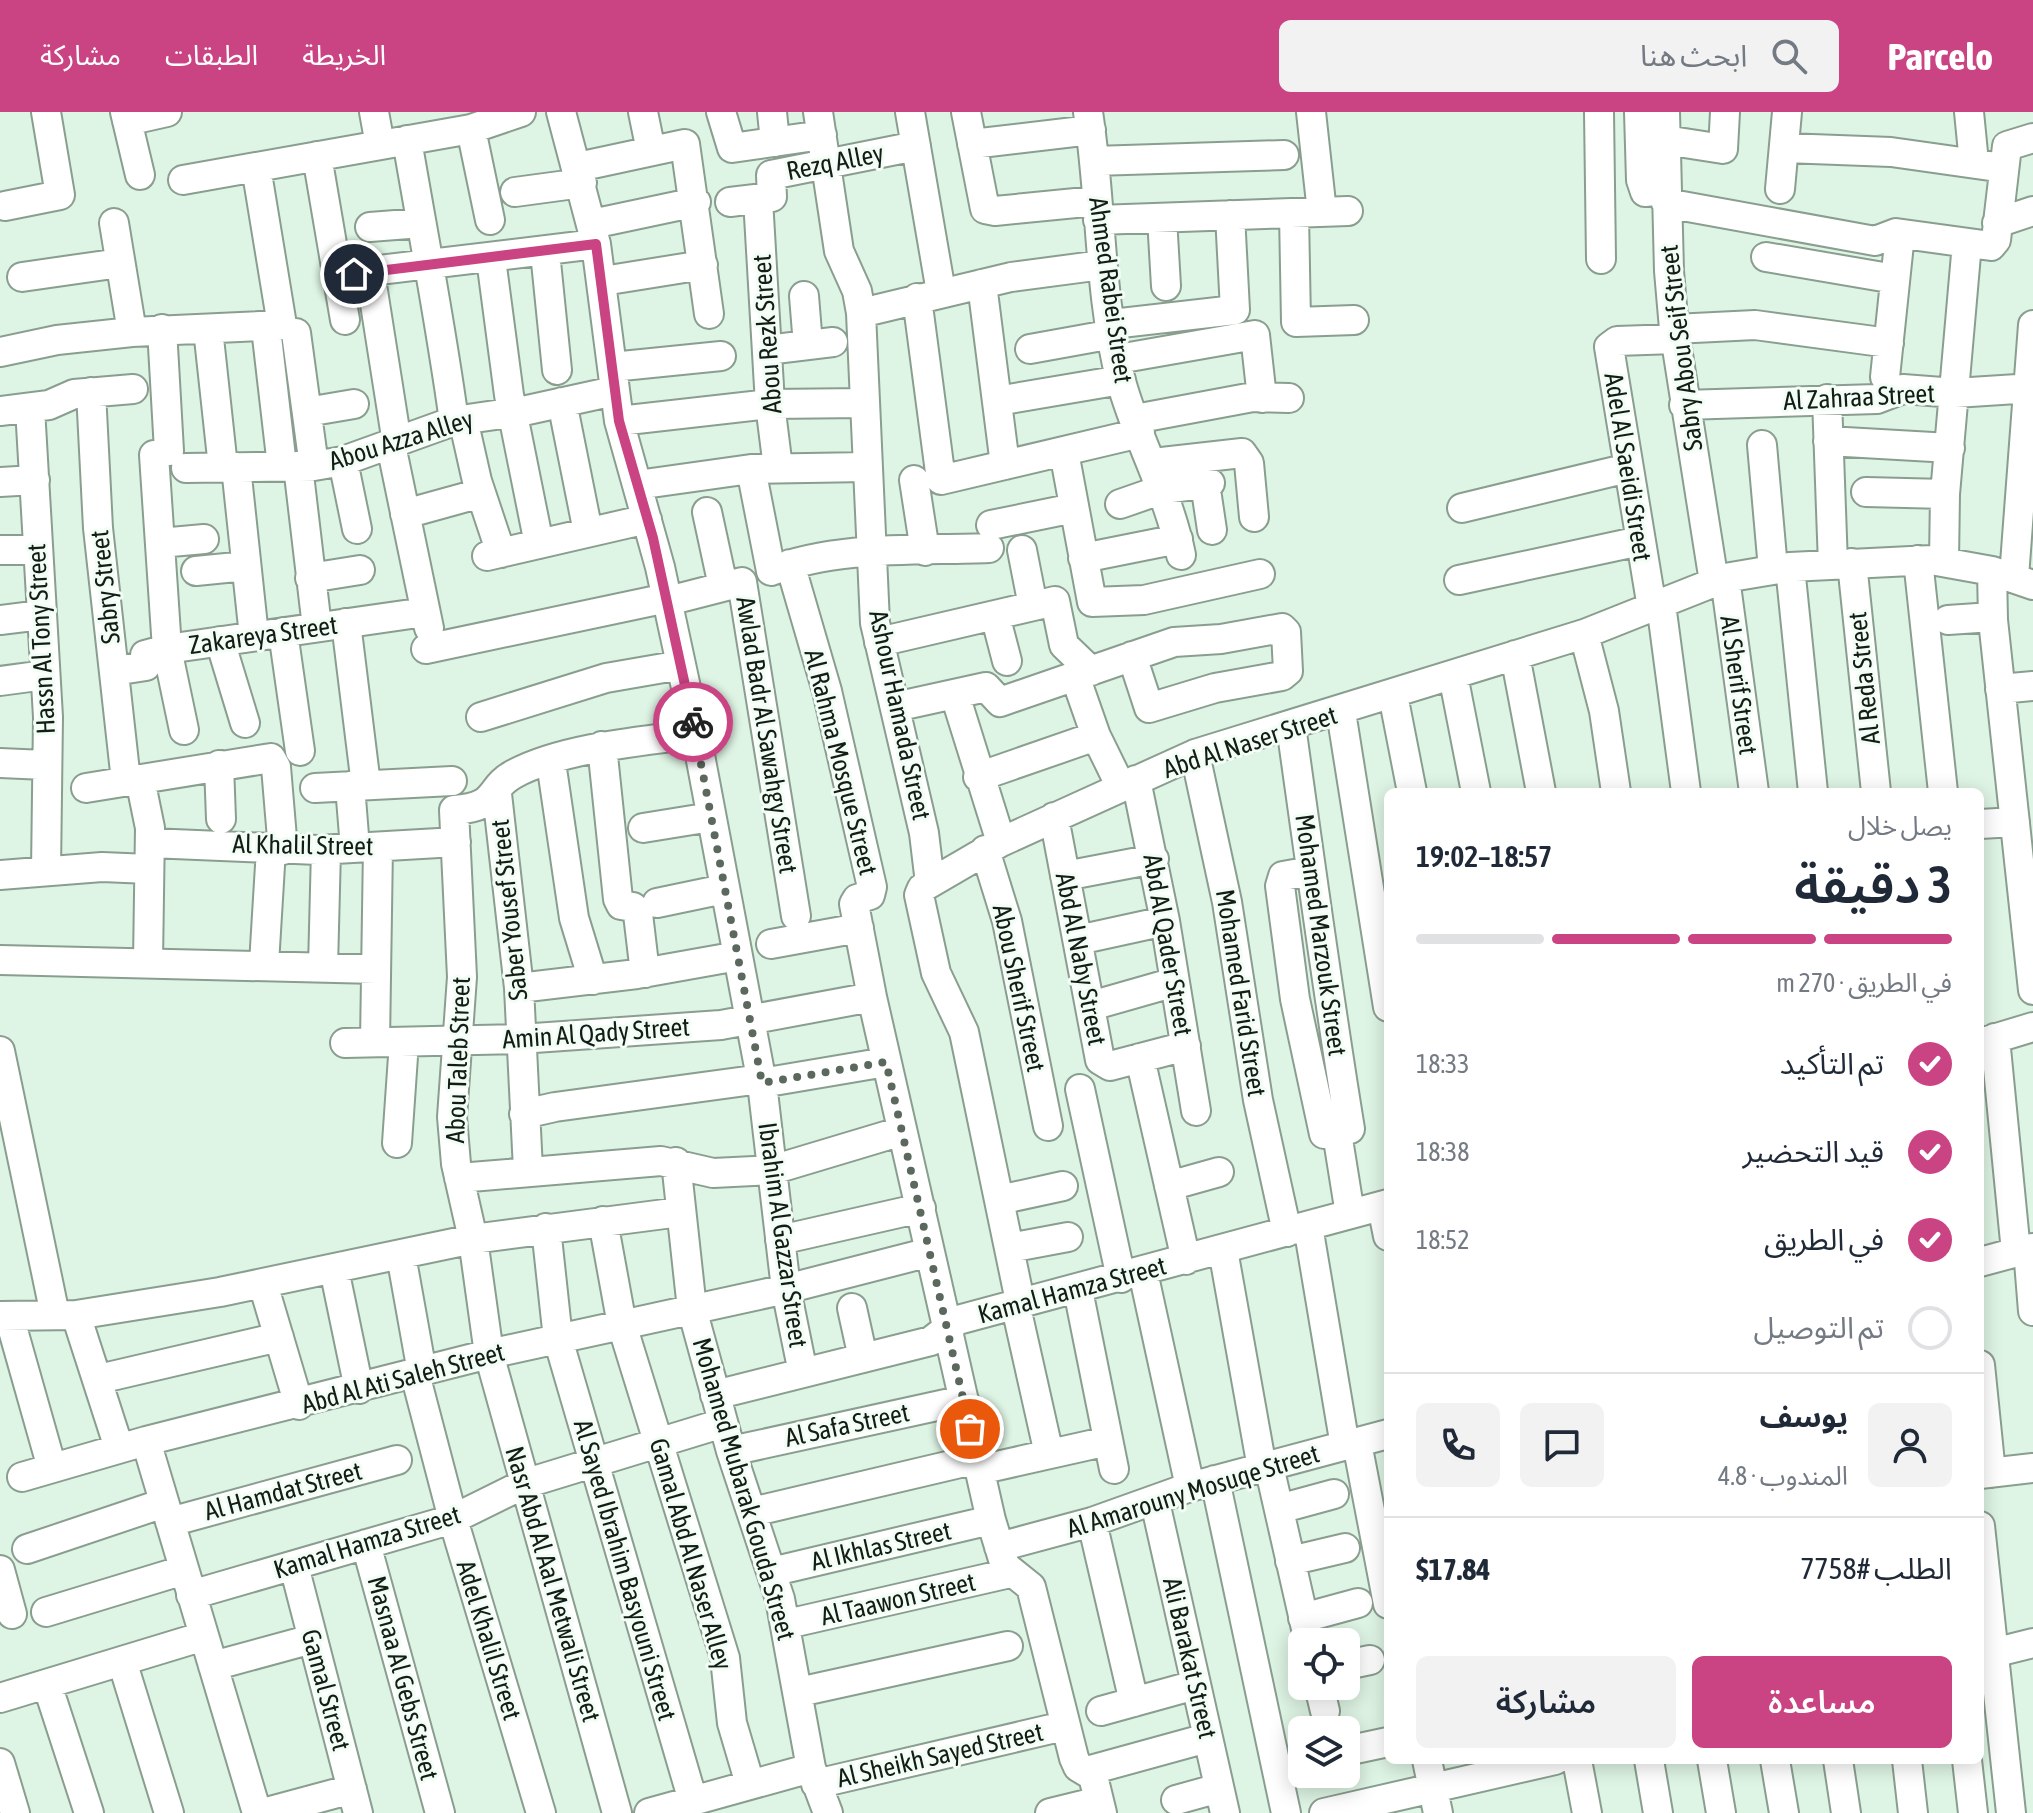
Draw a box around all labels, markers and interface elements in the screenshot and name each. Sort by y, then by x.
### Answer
search box [1279,20,1839,92]
icon: search [1767,34,1811,78]
text: Parcelo [1887,35,1993,78]
text: ابحث هنا [1640,38,1747,72]
text: مشاركة [40,39,121,71]
text: الطبقات [165,39,258,71]
text: الخريطة [302,39,386,71]
street label: Rezq Alley [784,138,886,186]
street label: Ahmed Rabei Street [1083,195,1139,385]
pin [320,240,388,308]
street label: Sabry Abou Seif Street [1653,243,1709,453]
icon: home [332,252,376,296]
street label: Abou Rezk Street [746,253,788,415]
street label: Adel Al Saeidi Street [1598,371,1658,563]
street label: Al Zahraa Street [1783,378,1935,416]
street label: Abou Azza Alley [325,404,477,476]
street label: Sabry Street [84,529,126,645]
street label: Hassn Al Tony Street [21,543,61,735]
street label: Awlad Badr Al Sawahgy Street [730,594,804,876]
street label: Ashour Hamada Street [863,607,937,823]
street label: Zakareya Street [187,610,339,660]
street label: Al Reda Street [1842,610,1886,746]
street label: Al Sherif Street [1714,614,1764,756]
street label: Al Rahma Mosque Street [798,646,884,878]
courier [653,682,733,762]
icon: bike [671,700,715,744]
street label: Abd Al Naser Street [1159,700,1341,784]
text: يصل خلال [1848,811,1952,841]
street label: Mohamed Marzouk Street [1289,812,1353,1058]
street label: Saber Yousef Street [485,818,533,1002]
street label: Al Khalil Street [232,829,374,861]
text: 18:57–19:02 [1416,839,1552,873]
street label: Abd Al Qader Street [1137,852,1199,1038]
text: 3 دقيقة [1794,854,1952,914]
street label: Abd Al Naby Street [1050,870,1112,1048]
street label: Mohamed Farid Street [1210,887,1272,1099]
street label: Abou Sherif Street [987,902,1051,1074]
text: في الطريق · 270 m [1776,968,1952,998]
street label: Abou Taleb Street [440,976,476,1144]
street label: Amin Al Qady Street [501,1011,691,1055]
icon: check [1908,1042,1952,1086]
text: تم التأكيد [1780,1046,1884,1080]
text: 18:33 [1416,1049,1470,1079]
street label: Ibrahim Al Gazzar Street [752,1120,814,1350]
icon: check [1908,1130,1952,1174]
text: قيد التحضير [1743,1134,1884,1168]
text: 18:38 [1416,1137,1470,1167]
icon: check [1908,1218,1952,1262]
text: في الطريق [1764,1222,1884,1256]
text: 18:52 [1416,1225,1470,1255]
street label: Kamal Hamza Street [975,1250,1169,1330]
text: تم التوصيل [1754,1310,1884,1344]
street label: Mohamed Mubarak Gouda Street [686,1335,802,1643]
street label: Abd Al Ati Saleh Street [298,1337,508,1419]
pin [936,1395,1004,1463]
street label: Al Safa Street [782,1397,912,1453]
text: يوسف [1760,1399,1848,1433]
button: phone [1416,1403,1500,1487]
button: chat [1520,1403,1604,1487]
button: person [1868,1403,1952,1487]
icon: bag [948,1407,992,1451]
street label: Al Sayed Ibrahim Basyouni Street [568,1416,682,1724]
street label: Gamal Abd Al Naser Alley [644,1435,738,1673]
street label: Al Amarouny Mosuqe Street [1063,1438,1323,1544]
street label: Nasr Abd Al Aal Metwali Street [499,1443,607,1725]
street label: Al Hamdat Street [201,1456,365,1526]
text: المندوب · 4.8 [1718,1461,1848,1491]
street label: Kamal Hamza Street [270,1499,464,1585]
street label: Al Ikhlas Street [808,1515,954,1577]
text: الطلب #7758 [1800,1551,1952,1585]
text: $17.84 [1416,1552,1490,1586]
street label: Adel Khalil Street [451,1557,527,1723]
street label: Al Taawon Street [818,1567,978,1631]
street label: Masnaa Al Gebs Street [361,1573,445,1783]
street label: Ali Barakat Street [1157,1575,1223,1741]
street label: Gamal Street [295,1626,357,1754]
map controls [1288,1628,1360,1788]
button: locate [1288,1628,1360,1700]
button: مشاركة [1416,1656,1676,1748]
button: مساعدة [1692,1656,1952,1748]
button: layers [1288,1716,1360,1788]
street label: Al Sheikh Sayed Street [834,1717,1046,1793]

